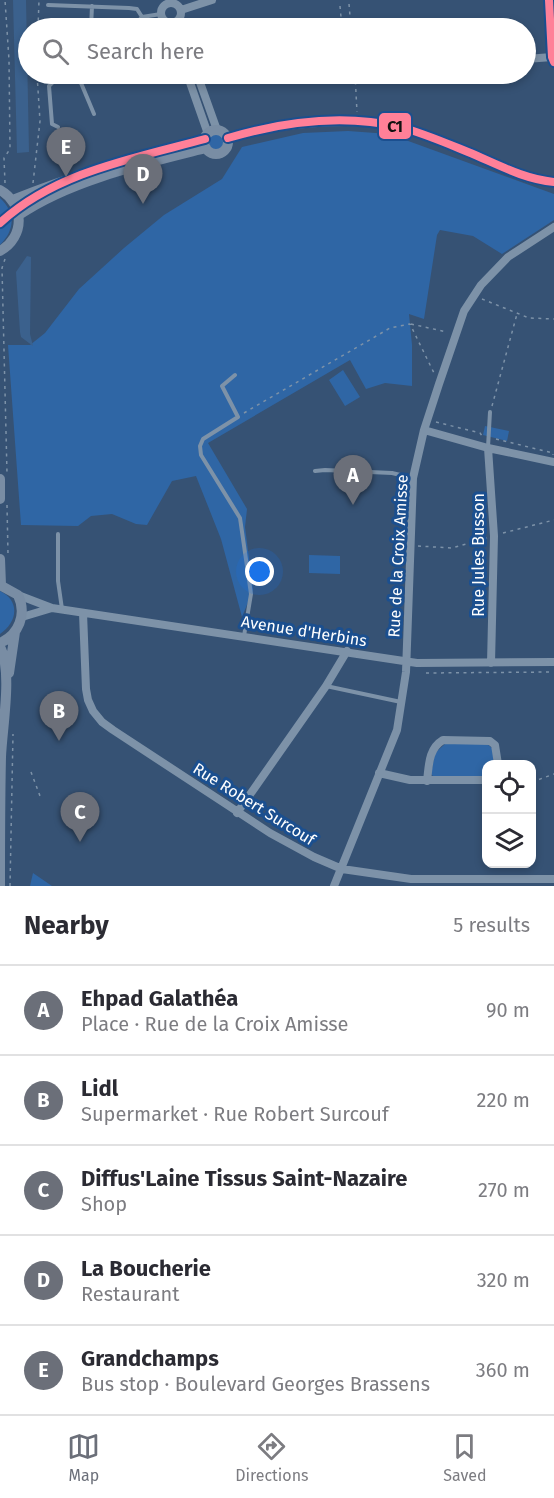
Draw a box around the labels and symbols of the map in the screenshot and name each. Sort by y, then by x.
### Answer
line badge: C1 [378,112,412,140]
text: C1 [387,117,403,136]
pin: E [46,128,86,177]
pin: D [124,154,162,204]
pin: A [334,456,372,505]
street label: Rue de la Croix Amisse [384,474,412,638]
street label: Rue Jules Busson [469,493,488,617]
your location [245,557,274,586]
street label: Avenue d'Herbins [240,612,368,650]
pin: B [40,692,78,741]
street label: Rue Robert Surcouf [190,759,320,850]
pin: C [60,792,100,842]

